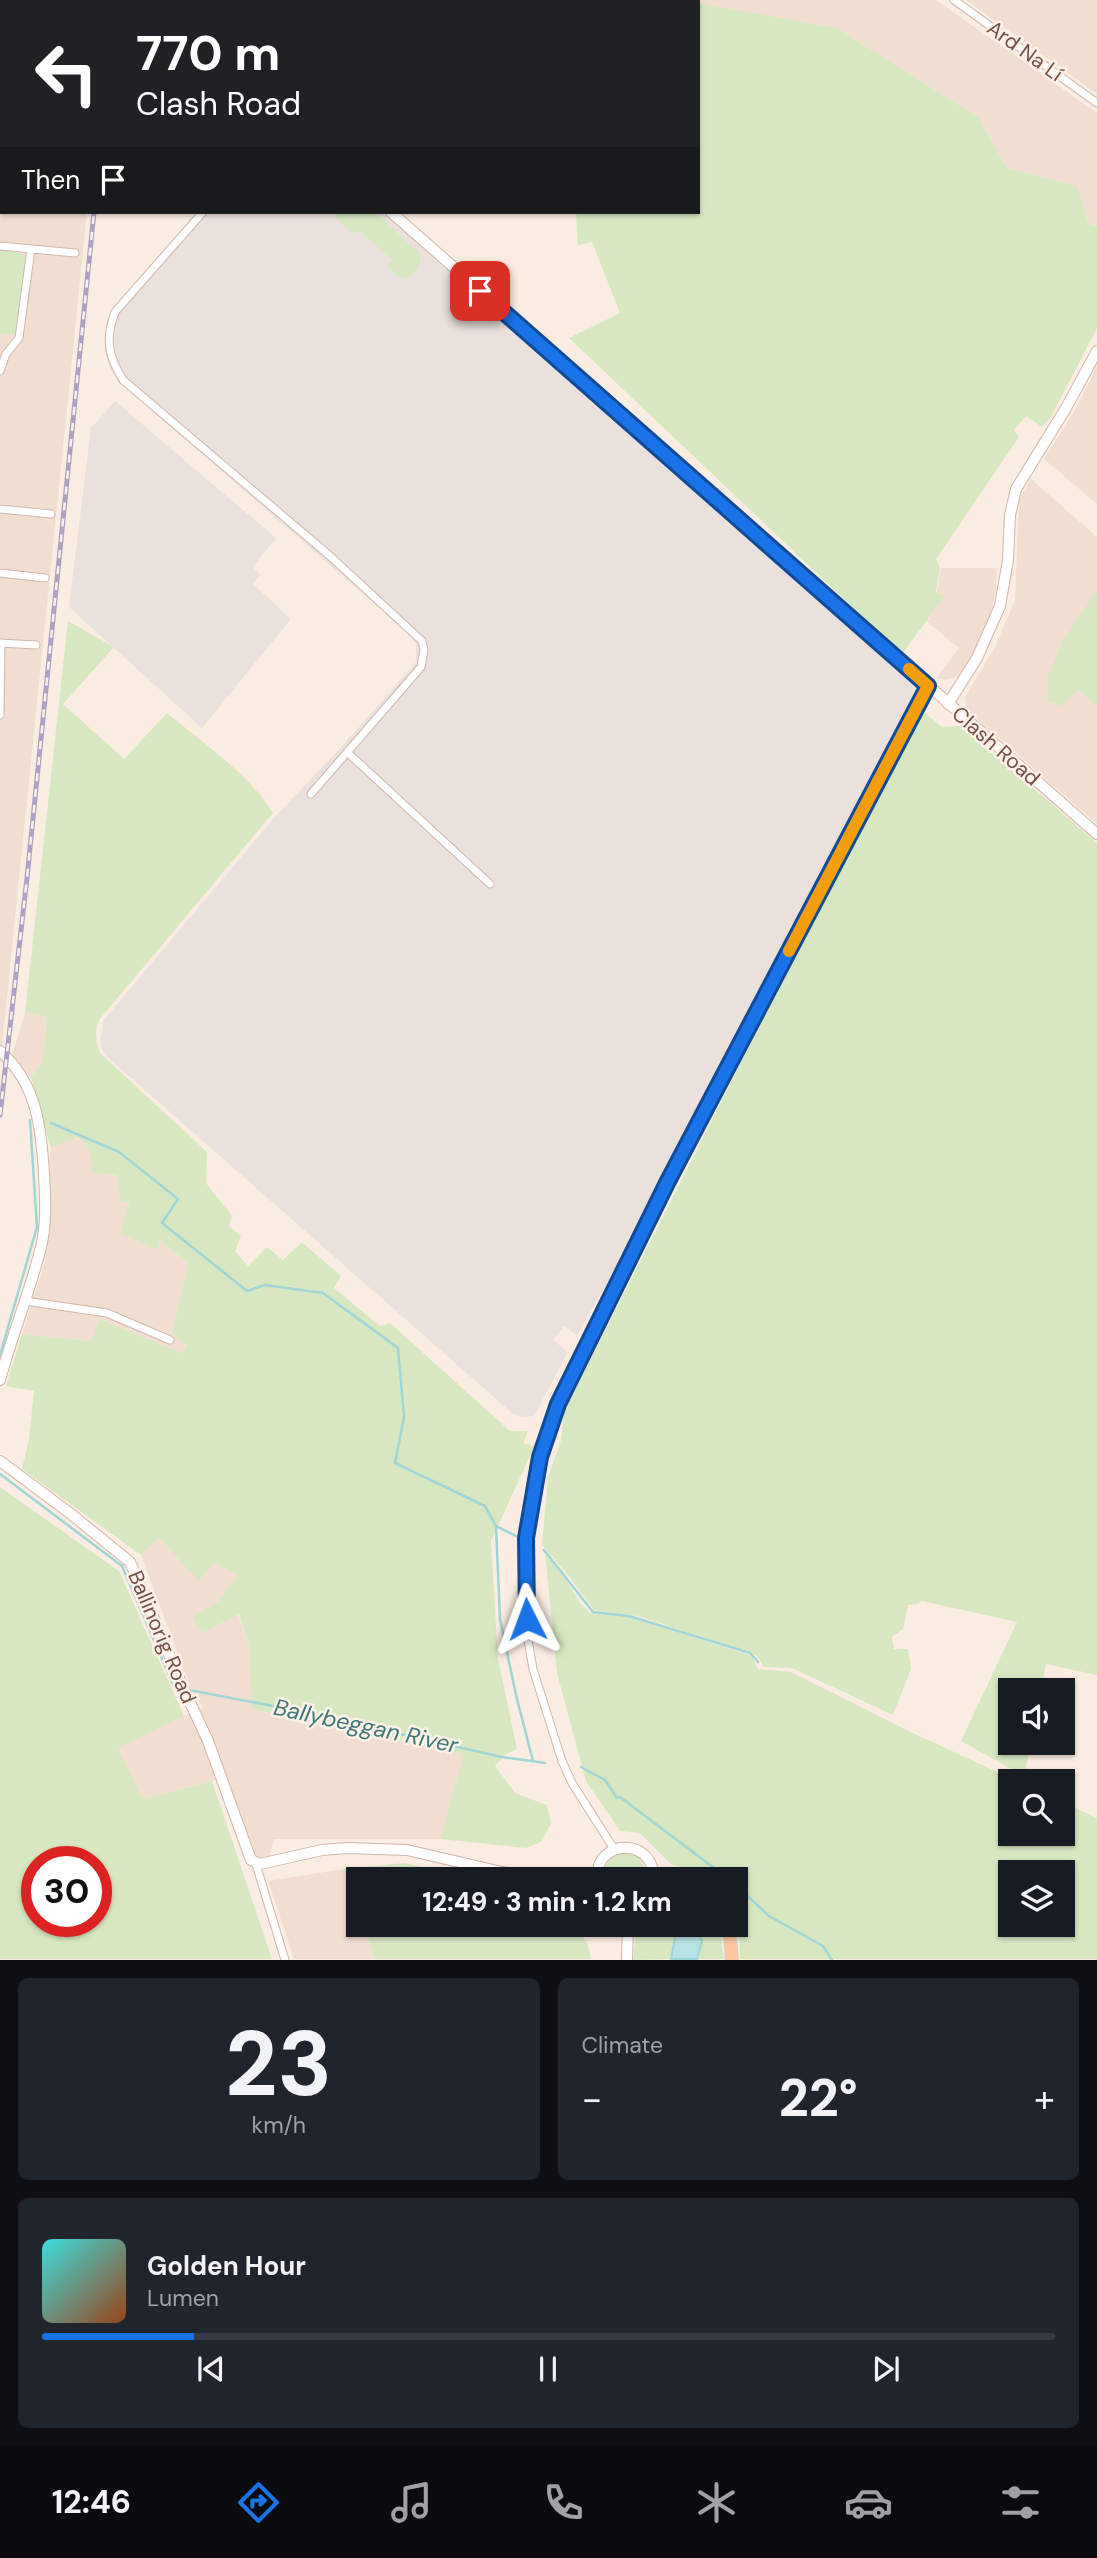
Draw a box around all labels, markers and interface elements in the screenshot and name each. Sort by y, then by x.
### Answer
street label: Ard Na Lí [981,14,1069,88]
text: 770 m [136,21,280,85]
icon: left [21,28,112,119]
text: Clash Road [136,83,301,125]
icon: arrive [94,161,132,199]
text: Then [21,163,80,197]
pin [450,261,510,321]
icon: arrive [461,272,499,310]
street label: Clash Road [946,700,1046,792]
street label: Ballinorig Road [121,1566,203,1708]
position arrow [490,1582,564,1656]
map controls [998,1678,1075,1937]
button: sound [998,1678,1075,1755]
water label: Ballybeggan River [271,1692,462,1760]
button: search [998,1769,1075,1846]
speed limit sign: 30 [21,1846,112,1937]
button: layers [998,1860,1075,1937]
text: 12:49 · 3 min · 1.2 km [422,1885,672,1919]
text: 23 [225,2005,332,2123]
text: Climate [582,2030,663,2060]
text: 22° [779,2064,858,2132]
text: − [582,2074,602,2124]
text: + [1034,2074,1055,2124]
text: km/h [252,2110,306,2140]
text: Golden Hour [147,2249,306,2283]
text: Lumen [147,2283,219,2313]
icon: previous [192,2350,230,2388]
icon: pause [529,2350,567,2388]
icon: next [867,2350,905,2388]
icon: directions [234,2478,283,2527]
icon: music [387,2478,436,2527]
icon: phone [539,2478,588,2527]
icon: climate [692,2478,741,2527]
icon: car [844,2478,893,2527]
icon: filters [996,2478,1045,2527]
text: 12:46 [52,2481,131,2523]

